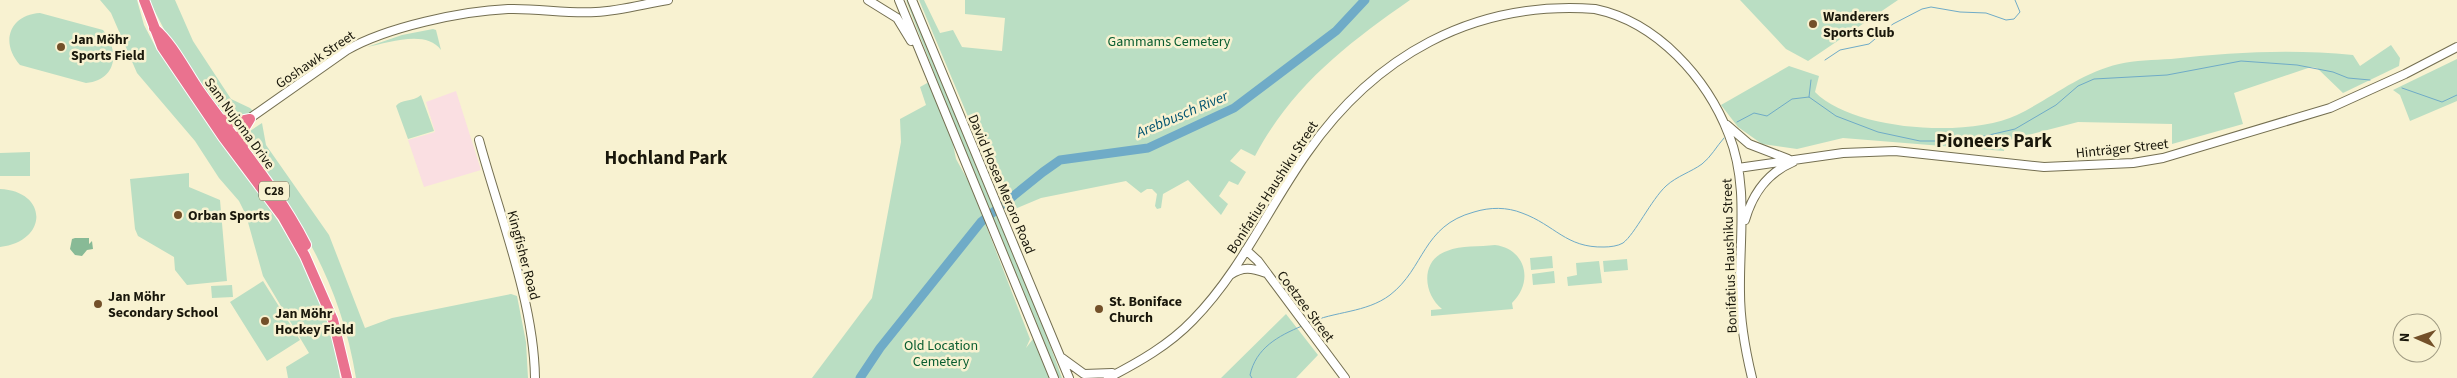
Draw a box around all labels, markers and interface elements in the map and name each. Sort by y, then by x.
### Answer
place label: Wanderers Sports Club [1823,7,1895,43]
marker: Wanderers Sports Club [1807,18,1819,30]
street label: Goshawk Street [272,26,359,94]
place label: Jan Möhr Sports Field [71,30,145,66]
park label: Gammams Cemetery [1108,32,1231,52]
marker: Jan Möhr Sports Field [55,41,67,53]
street label: Sam Nujoma Drive [199,74,279,173]
water label: Arebbusch River [1132,85,1232,144]
street label: David Hosea Meroro Road [963,111,1040,257]
street label: Bonifatius Haushiku Street [1222,117,1324,258]
district label: Pioneers Park [1936,128,2053,155]
street label: Hinträger Street [2075,134,2170,164]
district label: Hochland Park [605,145,728,172]
street label: Bonifatius Haushiku Street [1717,178,1743,334]
road number: C28 [259,182,289,200]
place label: Orban Sports [188,206,270,226]
street label: Kingfisher Road [501,208,545,302]
marker: Orban Sports [172,209,184,221]
street label: Coetzee Street [1272,267,1339,347]
place label: Jan Möhr Secondary School [108,287,218,323]
place label: St. Boniface Church [1109,292,1182,328]
marker: Jan Möhr Secondary School [92,298,104,310]
marker: St. Boniface Church [1093,303,1105,315]
place label: Jan Möhr Hockey Field [275,304,354,340]
north arrow [2392,313,2442,363]
marker: Jan Möhr Hockey Field [259,315,271,327]
text: N [2395,333,2415,343]
park label: Old Location Cemetery [904,336,978,372]

